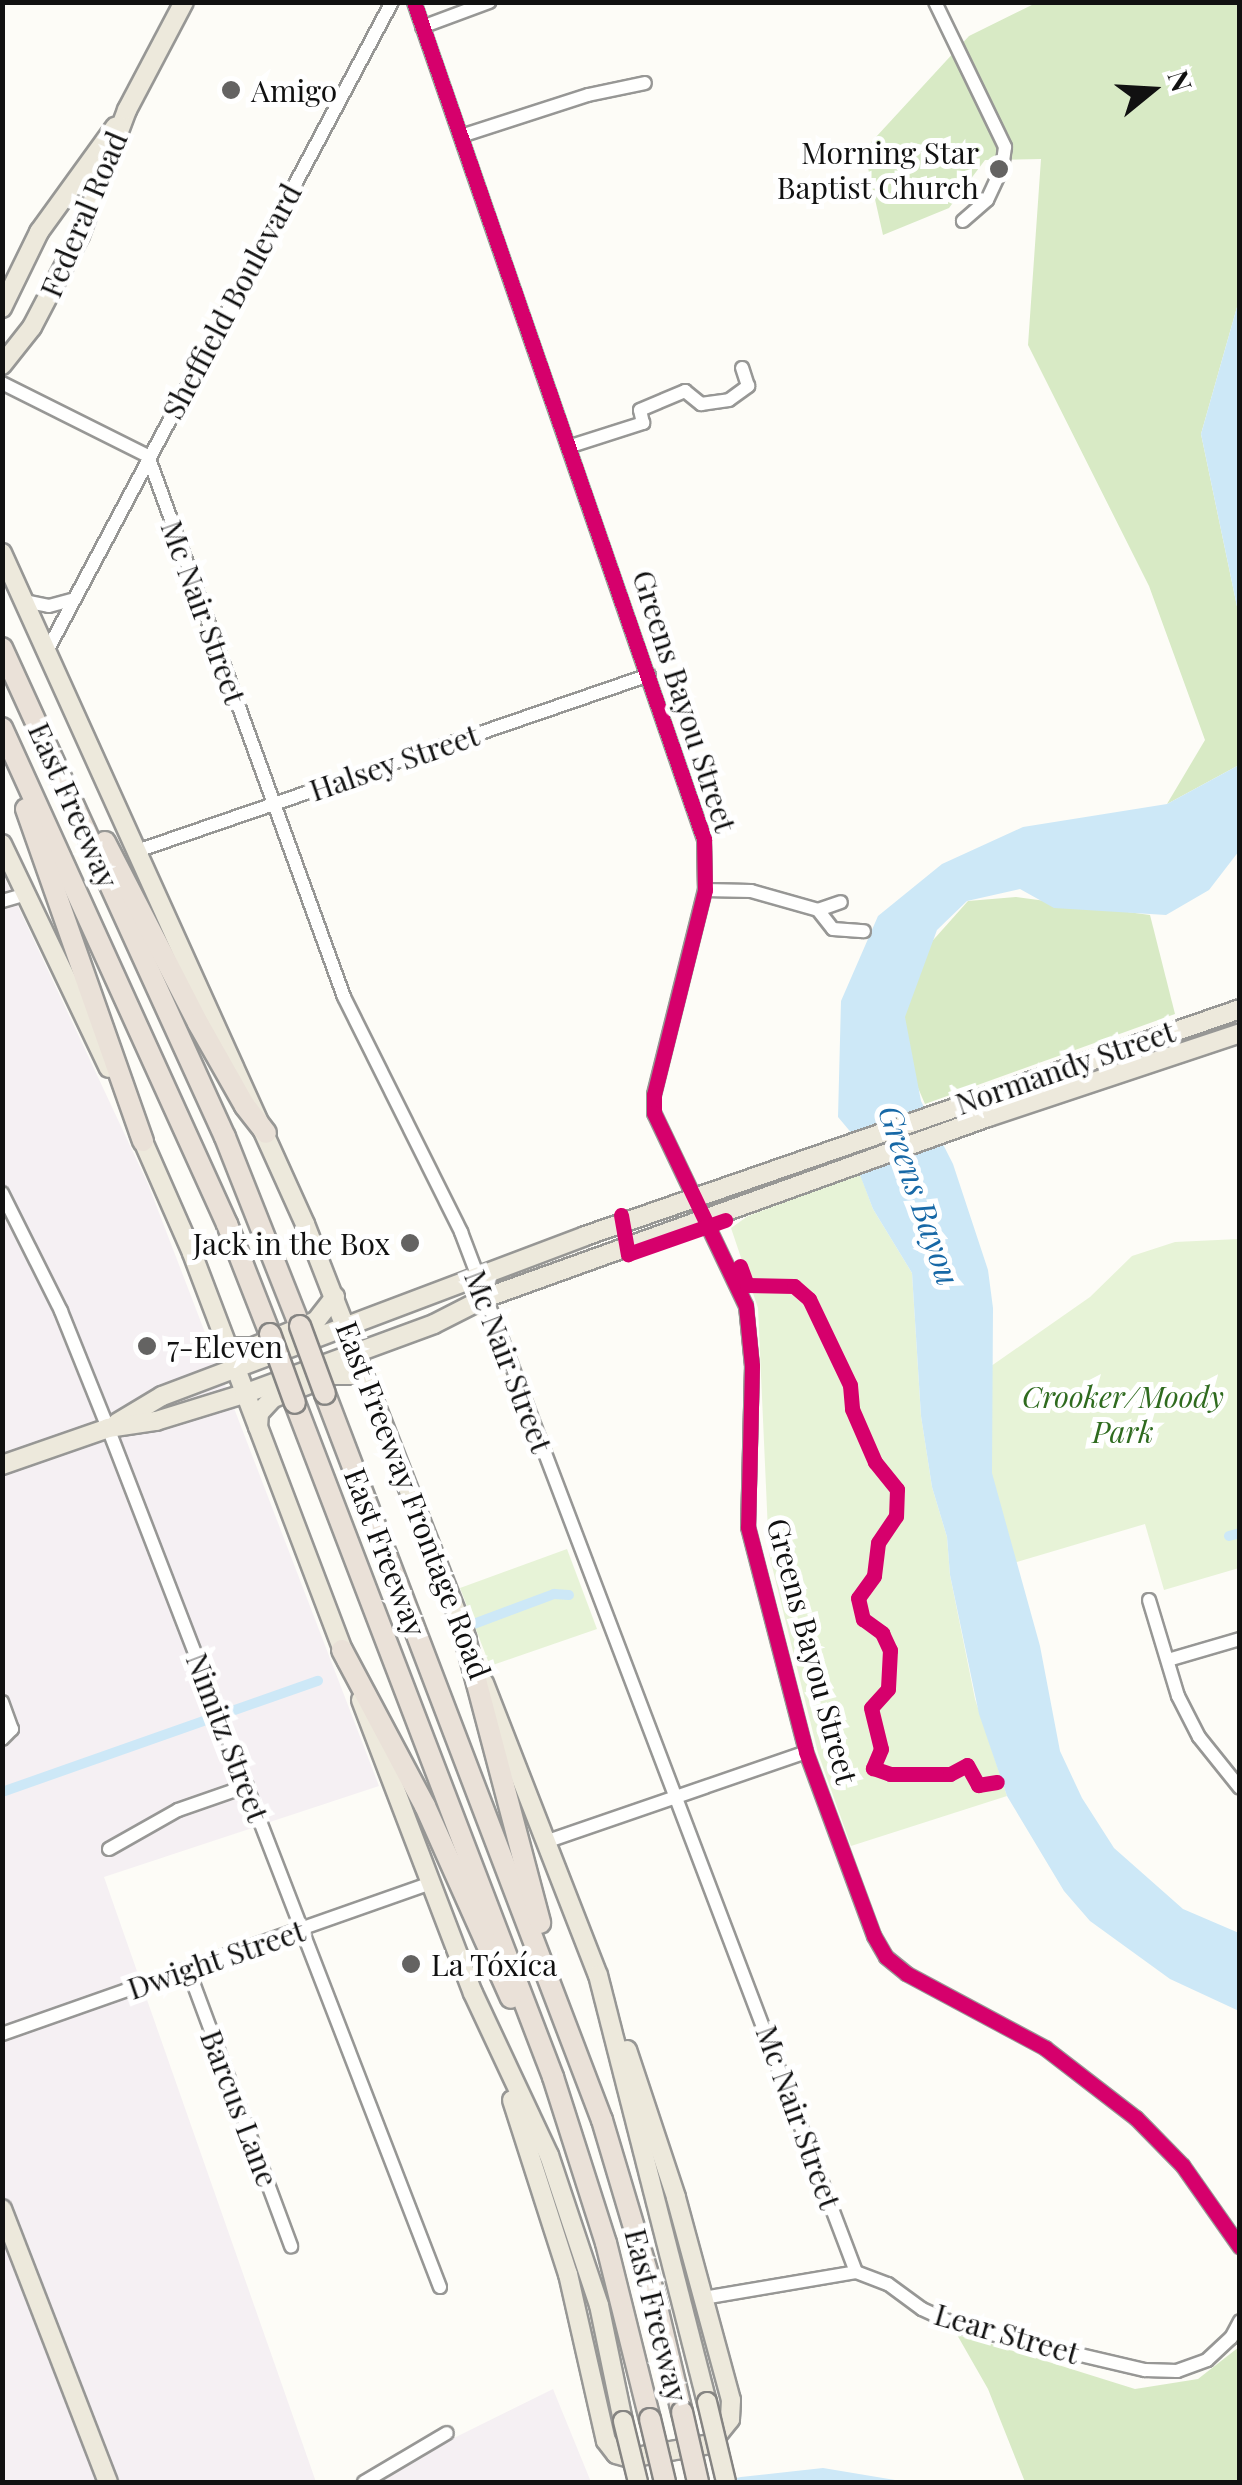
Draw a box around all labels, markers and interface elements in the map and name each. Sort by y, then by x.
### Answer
north arrow [1102,40,1202,140]
text: N [1160,65,1202,96]
place label: Amigo [251,72,337,108]
marker: Amigo [220,79,242,101]
street label: Federal Road [32,126,134,302]
place label: Morning Star Baptist Church [776,134,979,204]
marker: Morning Star Baptist Church [988,158,1010,180]
street label: Sheffield Boulevard [154,177,308,425]
street label: Mc Nair Street [154,515,254,709]
street label: Greens Bayou Street [626,566,744,836]
street label: Halsey Street [304,716,484,808]
street label: East Freeway [21,717,127,893]
street label: Normandy Street [950,1012,1180,1122]
water label: Greens Bayou [871,1100,969,1290]
place label: Jack in the Box [192,1225,390,1261]
marker: Jack in the Box [399,1232,421,1254]
street label: Mc Nair Street [458,1264,560,1458]
street label: East Freeway Frontage Road [329,1316,499,1684]
place label: 7-Eleven [167,1328,283,1364]
marker: 7-Eleven [136,1335,158,1357]
park label: Crooker/Moody Park [1022,1378,1224,1448]
street label: East Freeway [337,1463,435,1641]
street label: Greens Bayou Street [760,1514,866,1788]
street label: Nimitz Street [179,1647,277,1827]
street label: Dwight Street [122,1912,310,2006]
place label: La Tóxíca [431,1946,558,1982]
marker: La Tóxíca [400,1953,422,1975]
street label: Mc Nair Street [749,2020,849,2214]
street label: Barcus Lane [194,2025,286,2191]
street label: East Freeway [618,2224,696,2406]
street label: Lear Street [930,2295,1084,2371]

